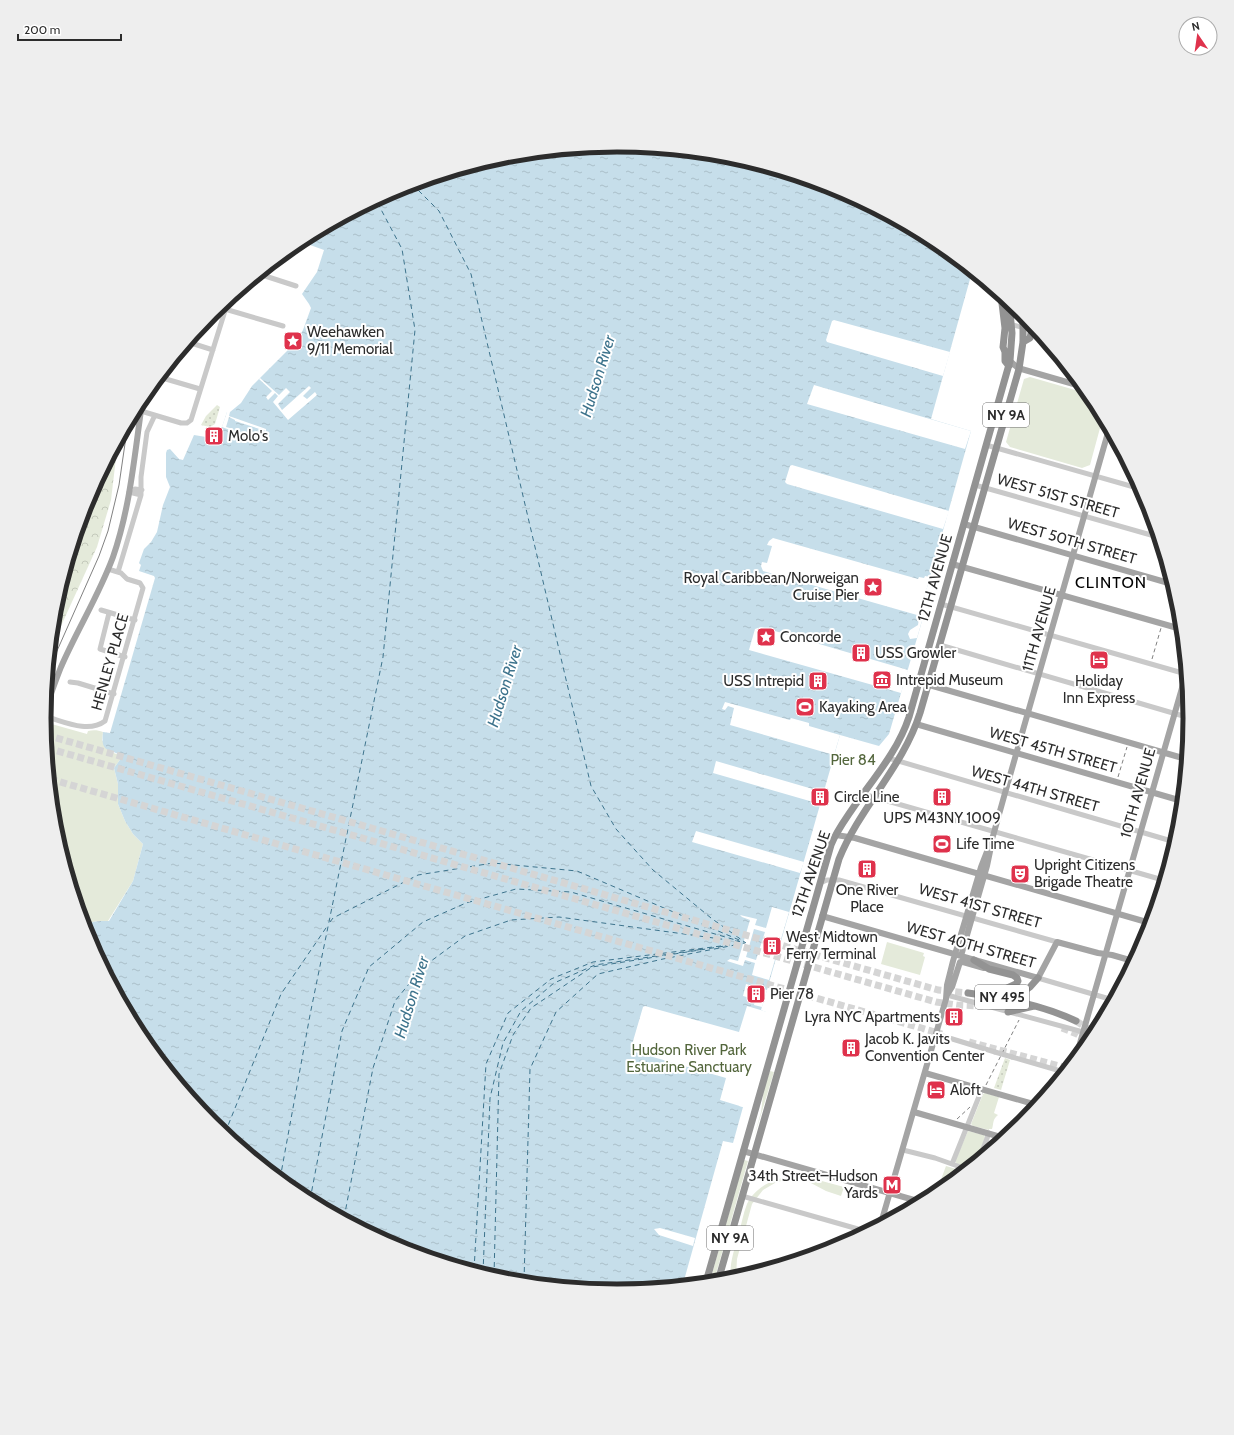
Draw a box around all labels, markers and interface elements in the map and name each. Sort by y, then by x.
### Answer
scale bar [18,16,121,42]
north arrow [1178,16,1218,56]
text: N [1190,19,1201,34]
text: 200 m [24,22,60,37]
place label: Weehawken 9/11 Memorial [307,323,393,358]
place icon: Weehawken 9/11 Memorial [282,330,304,352]
water label: Hudson River [576,332,619,419]
road number: NY 9A [983,403,1029,427]
building icon: Molo's [203,425,225,447]
place label: Molo's [228,427,268,445]
street label: WEST 51ST STREET [995,470,1121,522]
street label: WEST 50TH STREET [1005,514,1139,568]
street label: 12TH AVENUE [914,532,956,624]
place label: Royal Caribbean/Norweigan Cruise Pier [683,569,859,604]
district label: CLINTON [1075,573,1147,592]
place icon: Royal Caribbean/Norweigan Cruise Pier [862,576,884,598]
street label: 11TH AVENUE [1018,584,1060,674]
street label: HENLEY PLACE [88,612,132,712]
place icon: Concorde [755,626,777,648]
place label: Concorde [780,628,841,646]
water label: Hudson River [483,642,526,729]
building icon: USS Growler [850,642,872,664]
place label: USS Growler [875,644,956,662]
hotel icon: Holiday Inn Express [1088,649,1110,671]
museum icon: Intrepid Museum [871,669,893,691]
building icon: USS Intrepid [807,670,829,692]
place label: Intrepid Museum [896,671,1003,689]
place label: USS Intrepid [723,672,804,690]
place label: Holiday Inn Express [1063,672,1135,707]
sports icon: Kayaking Area [794,696,816,718]
place label: Kayaking Area [819,698,908,716]
street label: WEST 45TH STREET [987,723,1119,777]
street label: 10TH AVENUE [1117,746,1159,840]
park label: Pier 84 [830,751,876,769]
street label: WEST 44TH STREET [969,762,1101,816]
building icon: Circle Line [809,786,831,808]
building icon: UPS M43NY 1009 [931,786,953,808]
place label: Circle Line [834,788,900,806]
place label: UPS M43NY 1009 [883,809,1001,827]
street label: 12TH AVENUE [788,828,834,920]
sports icon: Life Time [931,833,953,855]
place label: Life Time [956,835,1015,853]
place label: Upright Citizens Brigade Theatre [1034,856,1135,891]
building icon: One River Place [856,858,878,880]
theatre icon: Upright Citizens Brigade Theatre [1009,863,1031,885]
street label: WEST 41ST STREET [917,880,1043,932]
place label: One River Place [836,881,899,916]
street label: WEST 40TH STREET [904,918,1038,972]
place label: West Midtown Ferry Terminal [786,928,878,963]
building icon: West Midtown Ferry Terminal [761,935,783,957]
water label: Hudson River [390,953,433,1040]
building icon: Pier 78 [745,983,767,1005]
place label: Pier 78 [770,985,814,1003]
road number: NY 495 [975,985,1029,1009]
building icon: Lyra NYC Apartments [943,1006,965,1028]
place label: Lyra NYC Apartments [805,1008,940,1026]
place label: Jacob K. Javits Convention Center [864,1030,985,1065]
building icon: Jacob K. Javits Convention Center [840,1037,862,1059]
park label: Hudson River Park Estuarine Sanctuary [626,1041,752,1076]
hotel icon: Aloft [925,1079,947,1101]
place label: Aloft [950,1081,981,1099]
place label: 34th Street–Hudson Yards [748,1167,878,1202]
metro station icon: 34th Street–Hudson Yards [881,1174,903,1196]
road number: NY 9A [707,1226,753,1250]

